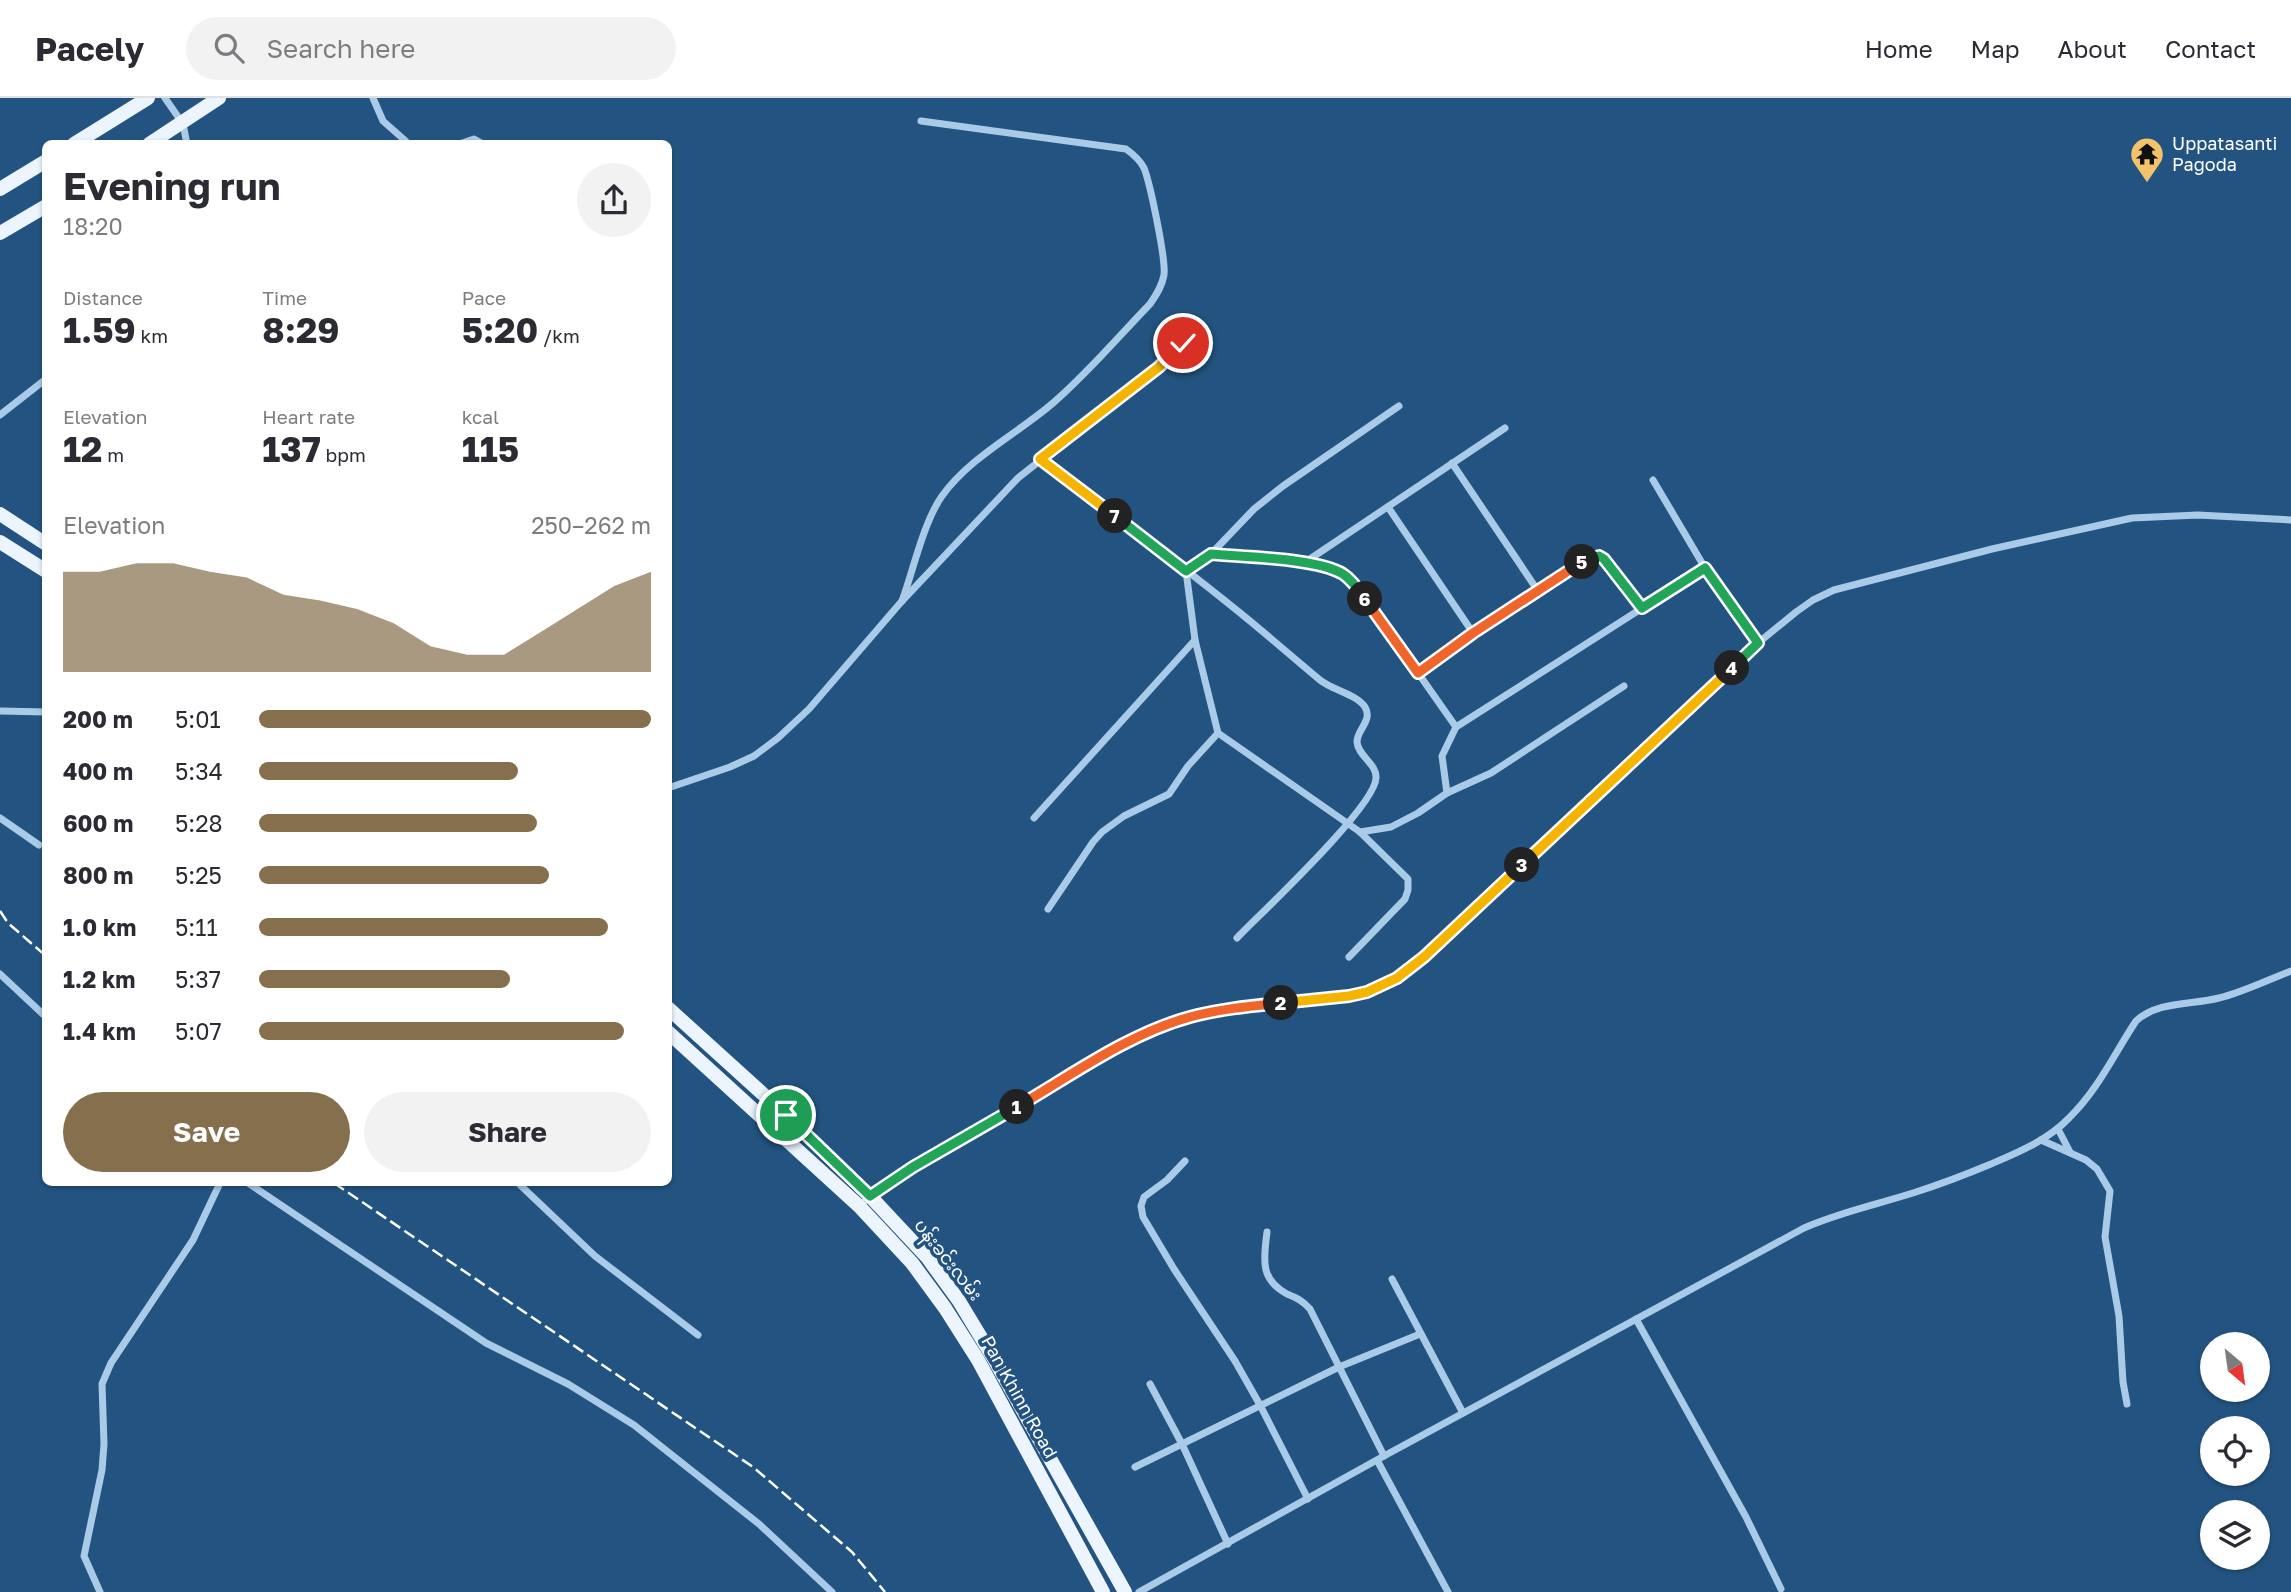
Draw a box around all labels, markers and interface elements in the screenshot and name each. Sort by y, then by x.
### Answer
search box [186,17,676,80]
text: Pacely [35,29,144,68]
icon: search [210,29,248,67]
text: Search here [266,33,415,64]
text: Home [1865,34,1933,63]
text: Map [1971,34,2020,63]
text: About [2058,34,2127,63]
text: Contact [2165,34,2256,63]
place label: Uppatasanti Pagoda [2172,132,2277,175]
temple icon: Uppatasanti Pagoda [2128,135,2166,184]
text: Evening run [63,163,281,208]
button: share [577,163,651,237]
text: 18:20 [63,212,123,240]
text: Distance [63,286,143,309]
text: Time [262,286,307,309]
text: Pace [462,286,506,309]
text: 1.59 [63,309,136,351]
text: 8:29 [262,309,340,351]
text: 5:20 [462,309,538,351]
pin [1153,313,1213,373]
text: km [136,324,168,347]
text: /km [538,324,580,347]
icon: check [1164,324,1202,362]
text: Elevation [63,405,148,428]
text: Heart rate [262,405,355,428]
text: kcal [462,405,499,428]
text: 12 [63,428,102,470]
text: 137 [262,428,321,470]
text: 115 [462,428,519,470]
text: m [102,443,124,466]
text: bpm [321,443,366,466]
pin: 7 [1098,498,1132,534]
text: 7 [1109,504,1120,527]
text: Elevation [63,511,165,539]
text: 250–262 m [531,511,651,539]
pin: 5 [1564,545,1600,580]
text: 5 [1576,550,1587,573]
pin: 6 [1348,582,1382,616]
text: 6 [1358,587,1371,610]
pin: 4 [1714,650,1750,686]
text: 4 [1726,656,1737,679]
text: 200 m [63,705,133,733]
text: 5:01 [175,705,221,733]
text: 400 m [63,757,133,785]
text: 5:34 [175,757,223,785]
text: 600 m [63,809,133,837]
text: 5:28 [175,809,223,837]
pin: 3 [1504,848,1540,882]
text: 3 [1516,853,1527,876]
text: 800 m [63,861,134,889]
text: 5:25 [175,861,222,889]
text: 1.0 km [63,913,136,941]
text: 5:11 [175,913,218,941]
text: 1.2 km [63,965,135,993]
text: 5:37 [175,965,221,993]
pin: 2 [1264,986,1298,1020]
text: 2 [1275,991,1286,1014]
text: 1.4 km [63,1017,136,1045]
text: 5:07 [175,1017,222,1045]
pin [756,1085,816,1145]
pin: 1 [1000,1090,1034,1124]
button: Save [63,1092,350,1172]
button: Share [364,1092,651,1172]
text: 1 [1012,1095,1021,1118]
icon: arrive [767,1096,805,1134]
street label: ပန်းခင်းလမ်း [906,1214,988,1308]
street label: Pan Khinn Road [977,1332,1063,1461]
north arrow [2200,1332,2270,1402]
map controls [2200,1332,2270,1570]
button: locate [2200,1416,2270,1486]
button: layers [2200,1500,2270,1570]

